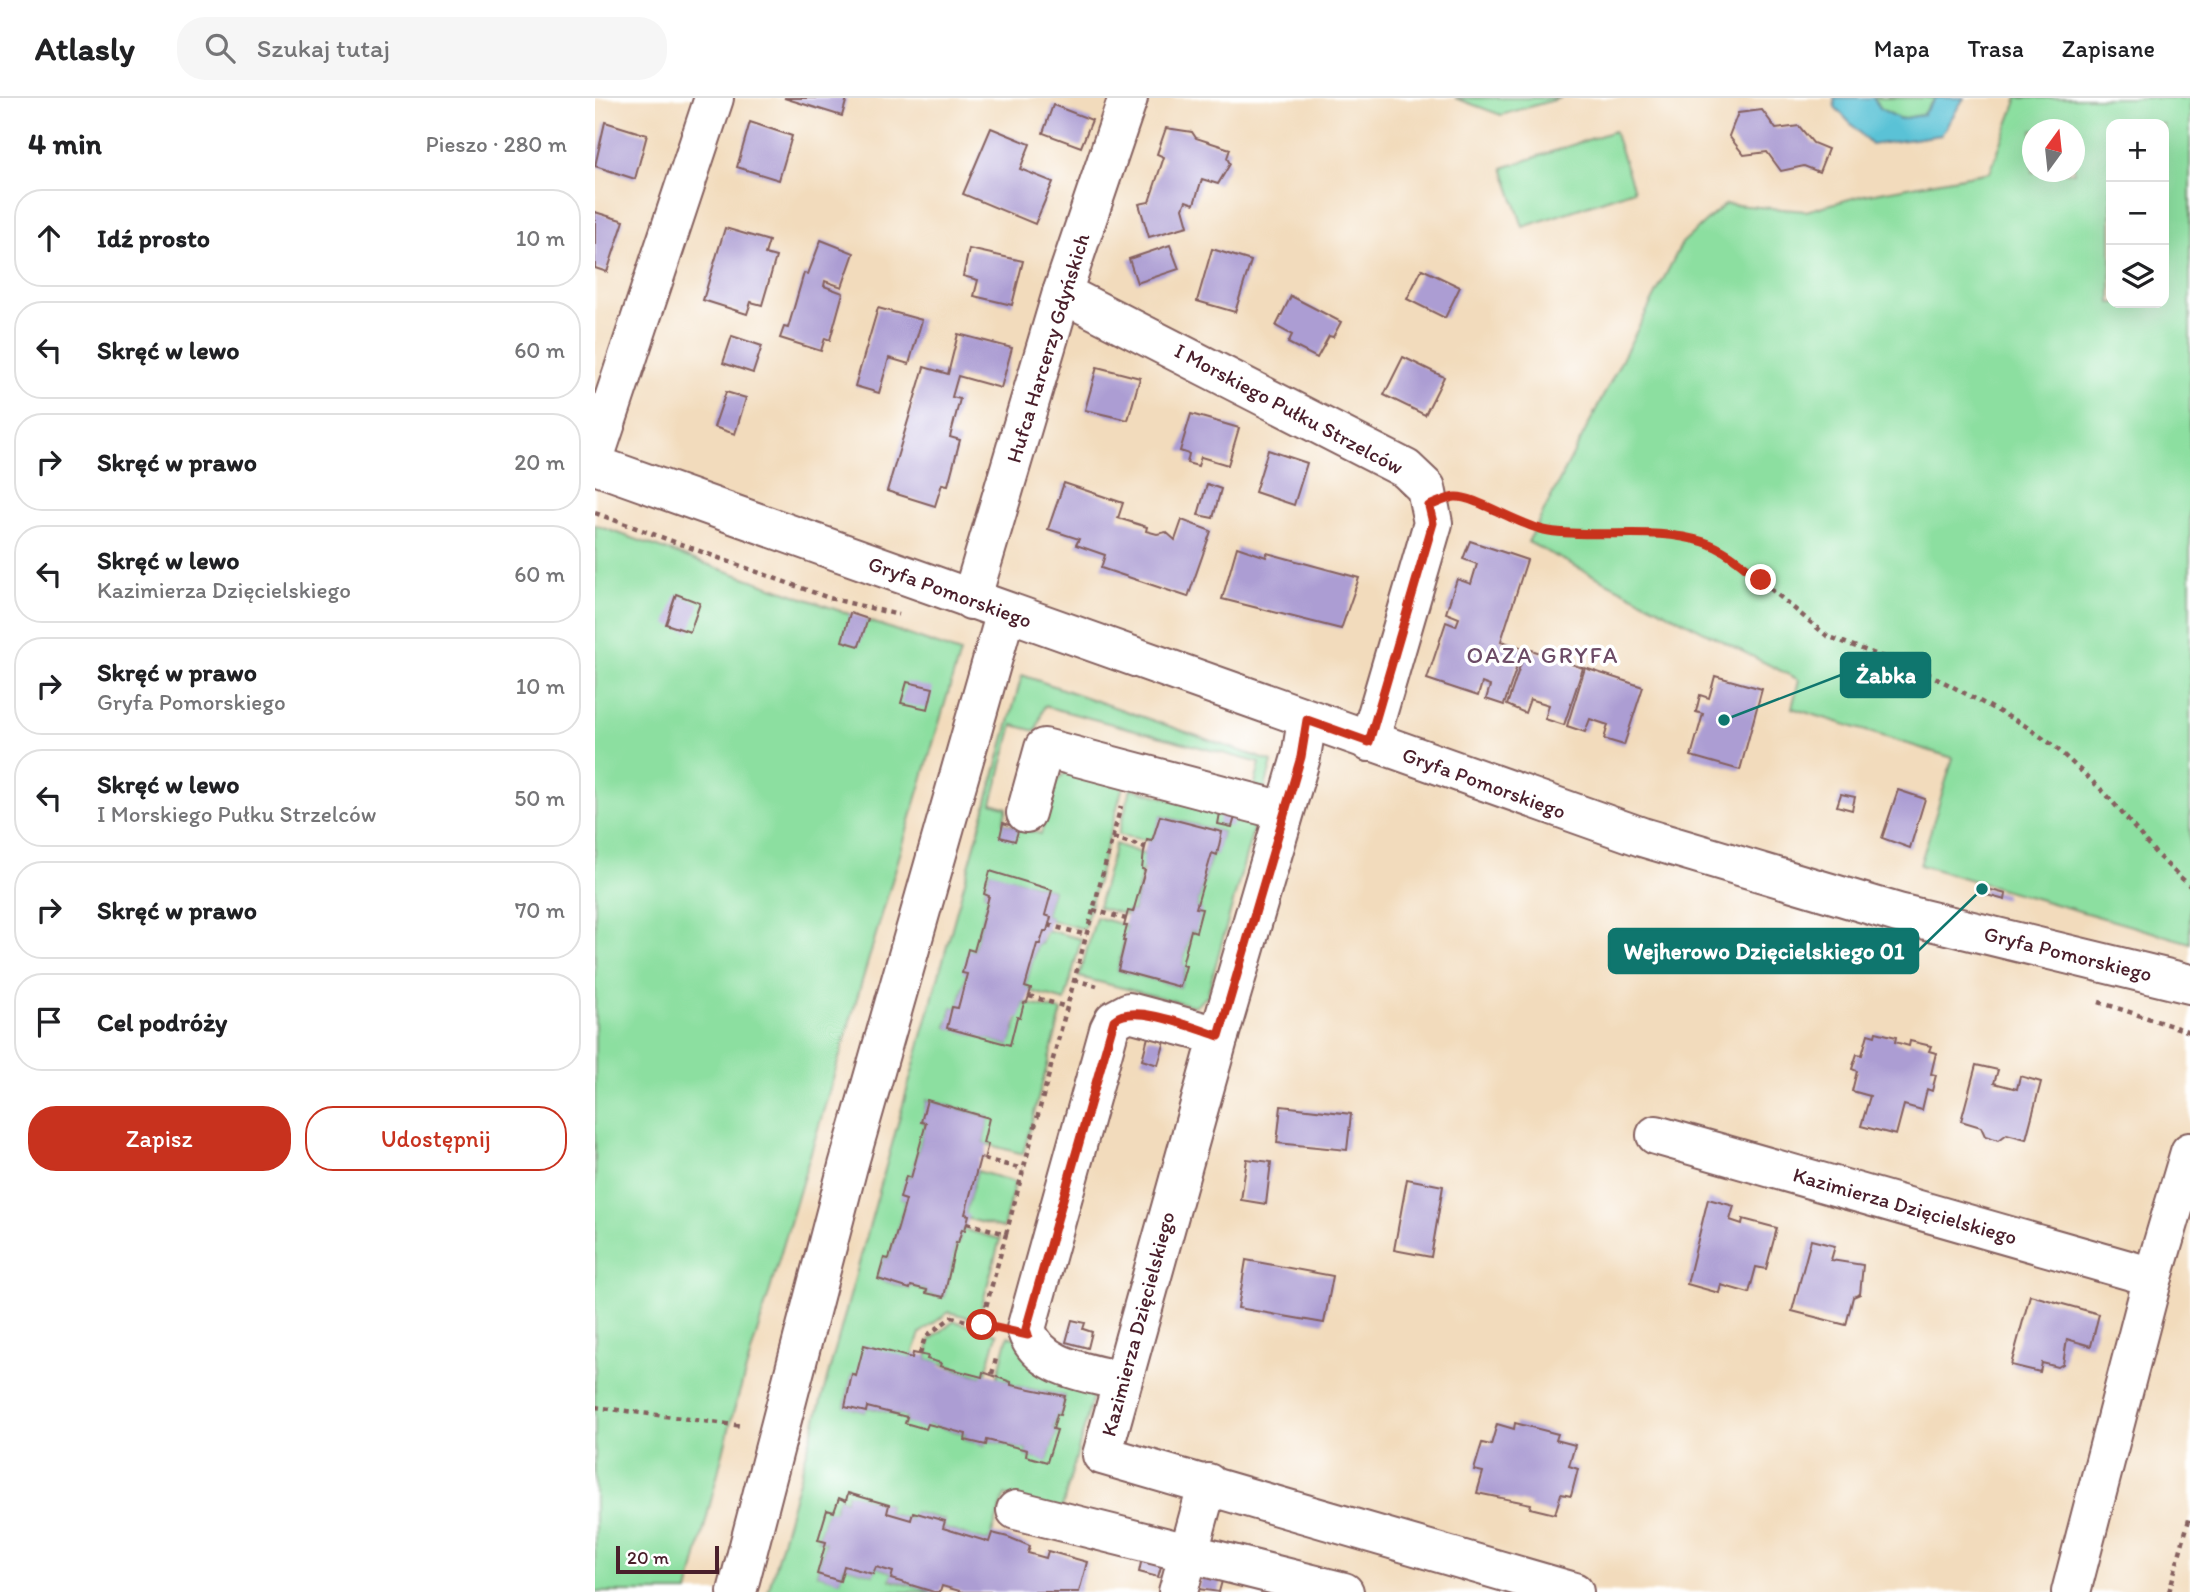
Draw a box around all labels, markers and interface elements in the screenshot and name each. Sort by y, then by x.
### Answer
search box [177,17,667,80]
text: Atlasly [35,29,135,68]
icon: search [201,29,239,67]
text: Szukaj tutaj [257,32,390,64]
text: Mapa [1874,34,1930,63]
text: Trasa [1968,34,2024,63]
text: Zapisane [2062,34,2155,63]
north arrow [2022,119,2085,182]
map controls [2106,119,2169,308]
button: + [2106,119,2169,182]
text: 4 min [28,125,102,162]
text: Pieszo · 280 m [425,130,567,158]
button: − [2106,182,2169,245]
icon: ahead [30,219,68,257]
text: Idź prosto [97,222,210,254]
text: 10 m [516,224,565,252]
street label: Hufca Harcerzy Gdyńskich [1001,229,1095,466]
button: layers [2106,245,2169,308]
icon: left [30,331,68,369]
text: Skręć w lewo [97,334,240,366]
text: 60 m [514,336,565,364]
street label: I Morskiego Pułku Strzelców [1171,338,1408,479]
icon: right [30,443,68,481]
text: Skręć w prawo [97,446,257,478]
text: 20 m [514,448,565,476]
text: Skręć w lewo [97,544,240,576]
street label: Gryfa Pomorskiego [865,550,1035,633]
icon: left [30,555,68,593]
text: 60 m [514,560,565,588]
route end [1745,564,1776,595]
text: Kazimierza Dzięcielskiego [97,576,351,604]
district label: OAZA GRYFA [1467,641,1619,669]
callout: Żabka [1841,653,1930,697]
text: Skręć w prawo [97,656,257,688]
text: Żabka [1856,661,1917,689]
icon: right [30,667,68,705]
text: 10 m [516,672,565,700]
text: Gryfa Pomorskiego [97,688,286,716]
street label: Gryfa Pomorskiego [1399,741,1569,824]
text: Skręć w lewo [97,768,240,800]
icon: left [30,779,68,817]
text: 50 m [514,784,565,812]
text: I Morskiego Pułku Strzelców [97,800,376,828]
icon: right [30,891,68,929]
text: Skręć w prawo [97,894,257,926]
text: 70 m [515,896,565,924]
street label: Gryfa Pomorskiego [1982,921,2155,986]
callout: Wejherowo Dzięcielskiego 01 [1609,929,1918,973]
text: Wejherowo Dzięcielskiego 01 [1624,937,1905,965]
icon: arrive [30,1003,68,1041]
text: Cel podróży [97,1006,227,1038]
button: Zapisz [28,1106,291,1171]
button: Udostępnij [305,1106,567,1171]
street label: Kazimierza Dzięcielskiego [1790,1162,2020,1249]
street label: Kazimierza Dzięcielskiego [1095,1209,1180,1439]
route start [966,1309,997,1340]
scale bar [616,1543,719,1575]
text: 20 m [627,1546,669,1569]

